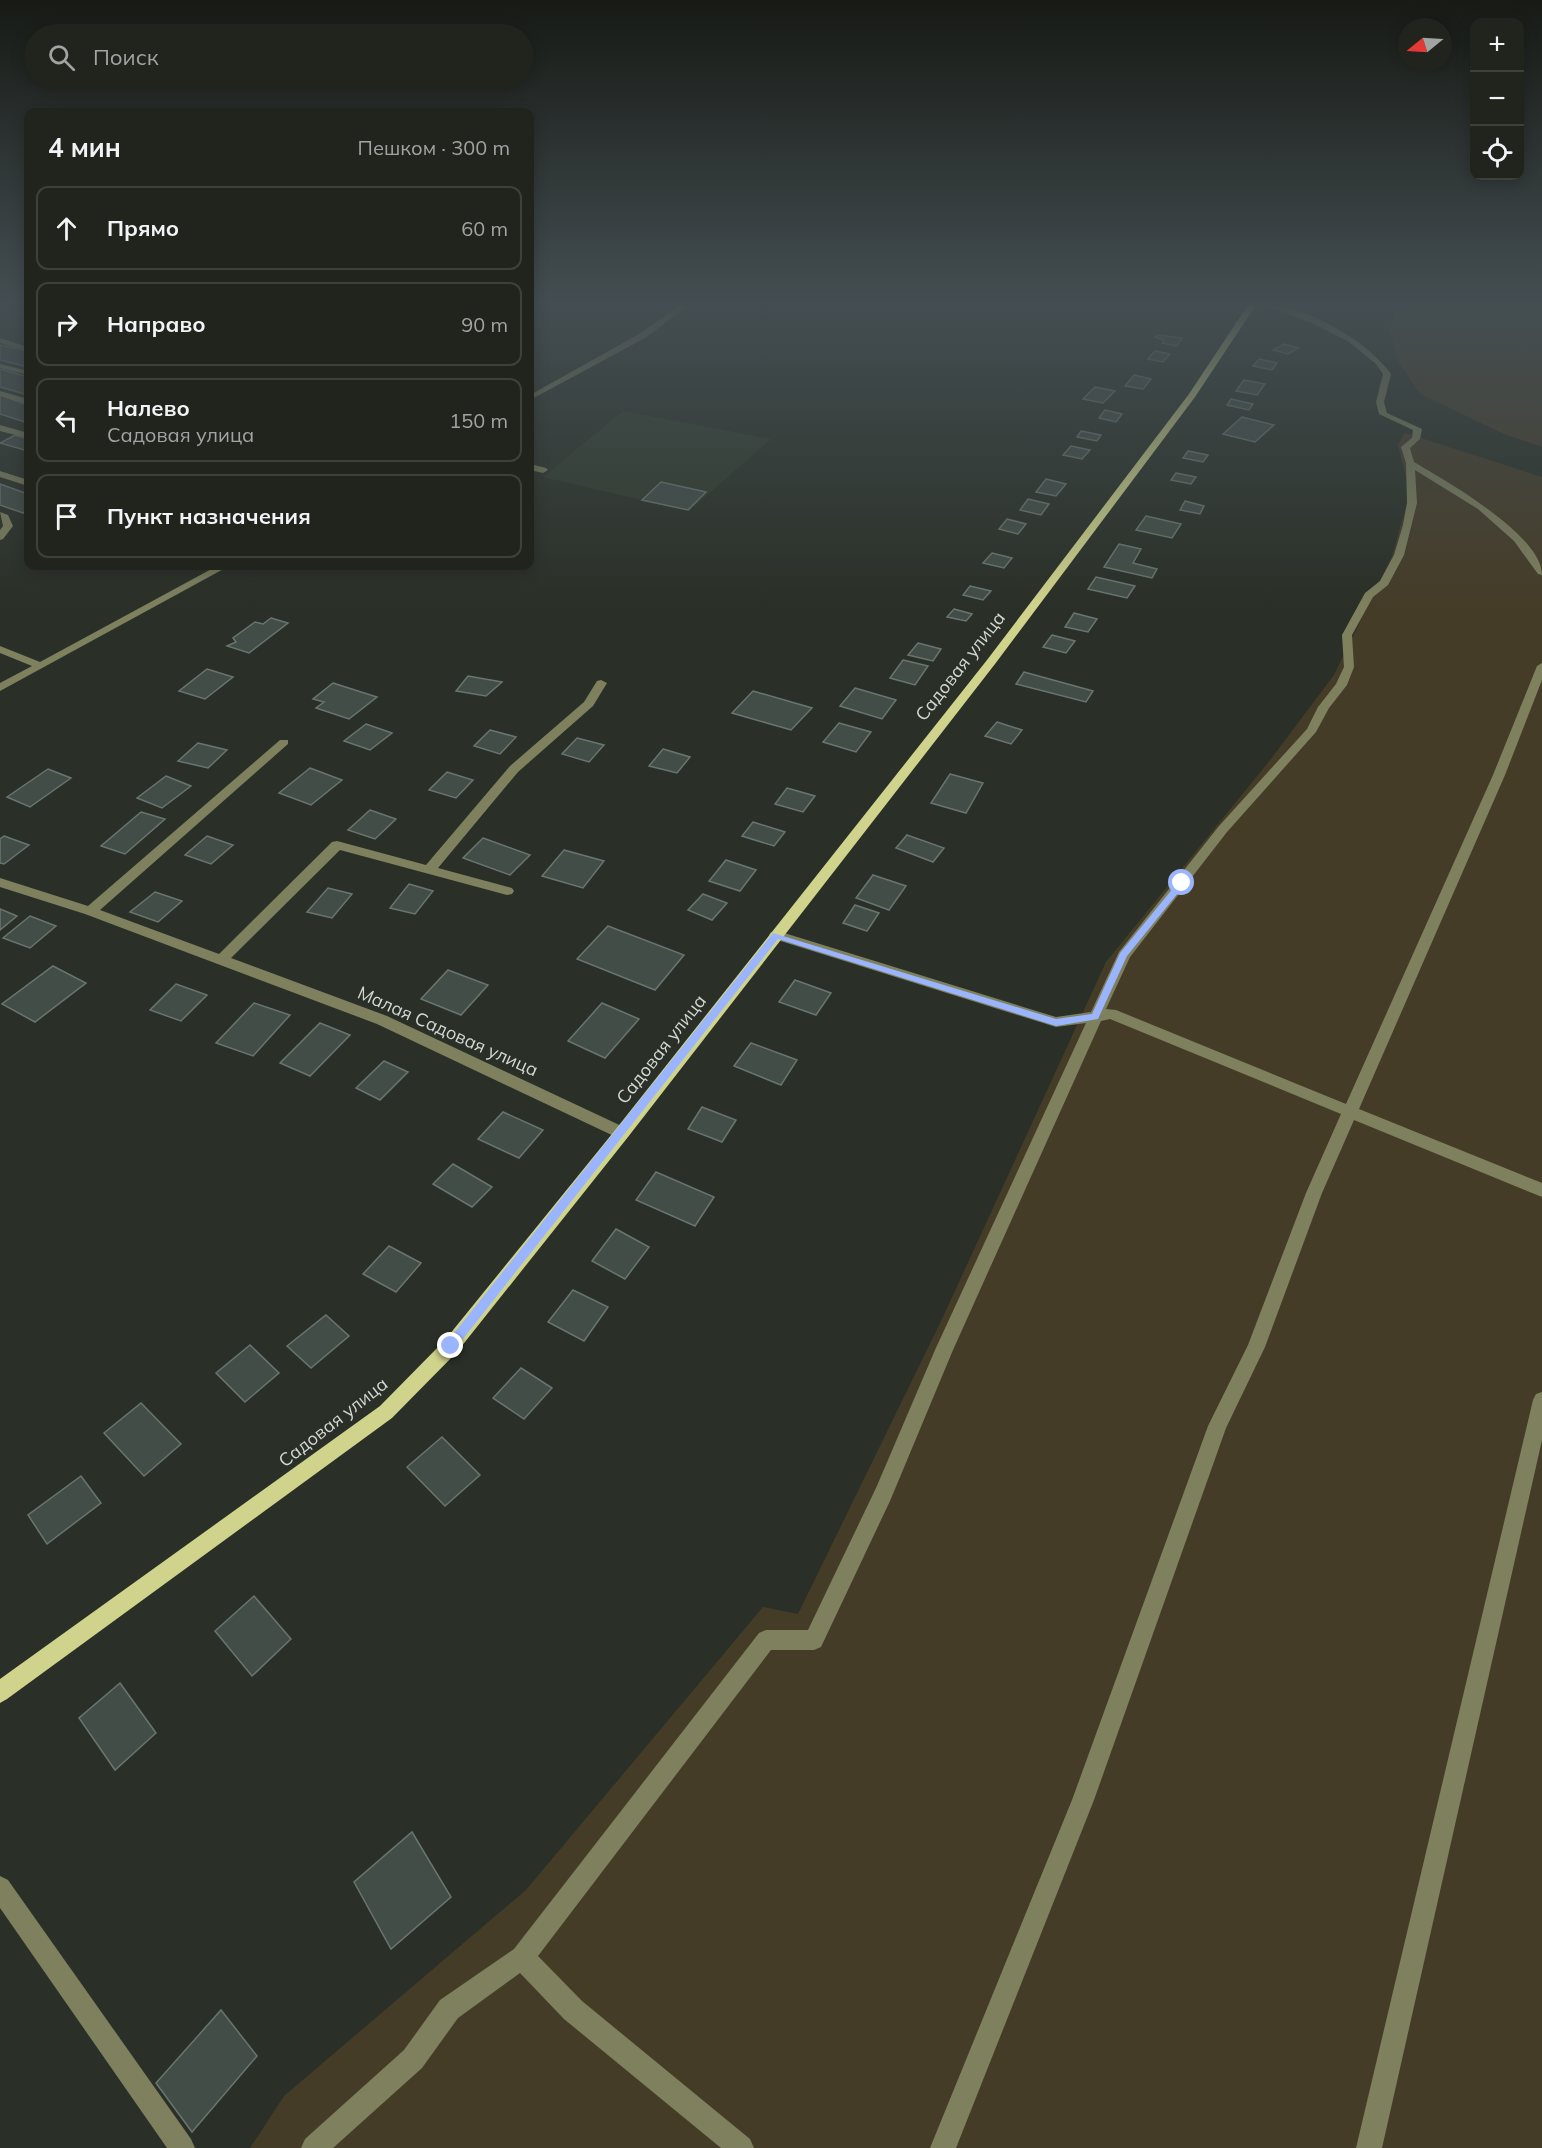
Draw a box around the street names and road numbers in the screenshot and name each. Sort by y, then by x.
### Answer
street label: Садовая улица [910,607,1010,725]
street label: Малая Садовая улица [354,981,542,1081]
street label: Садовая улица [611,990,711,1108]
street label: Садовая улица [274,1372,392,1472]

